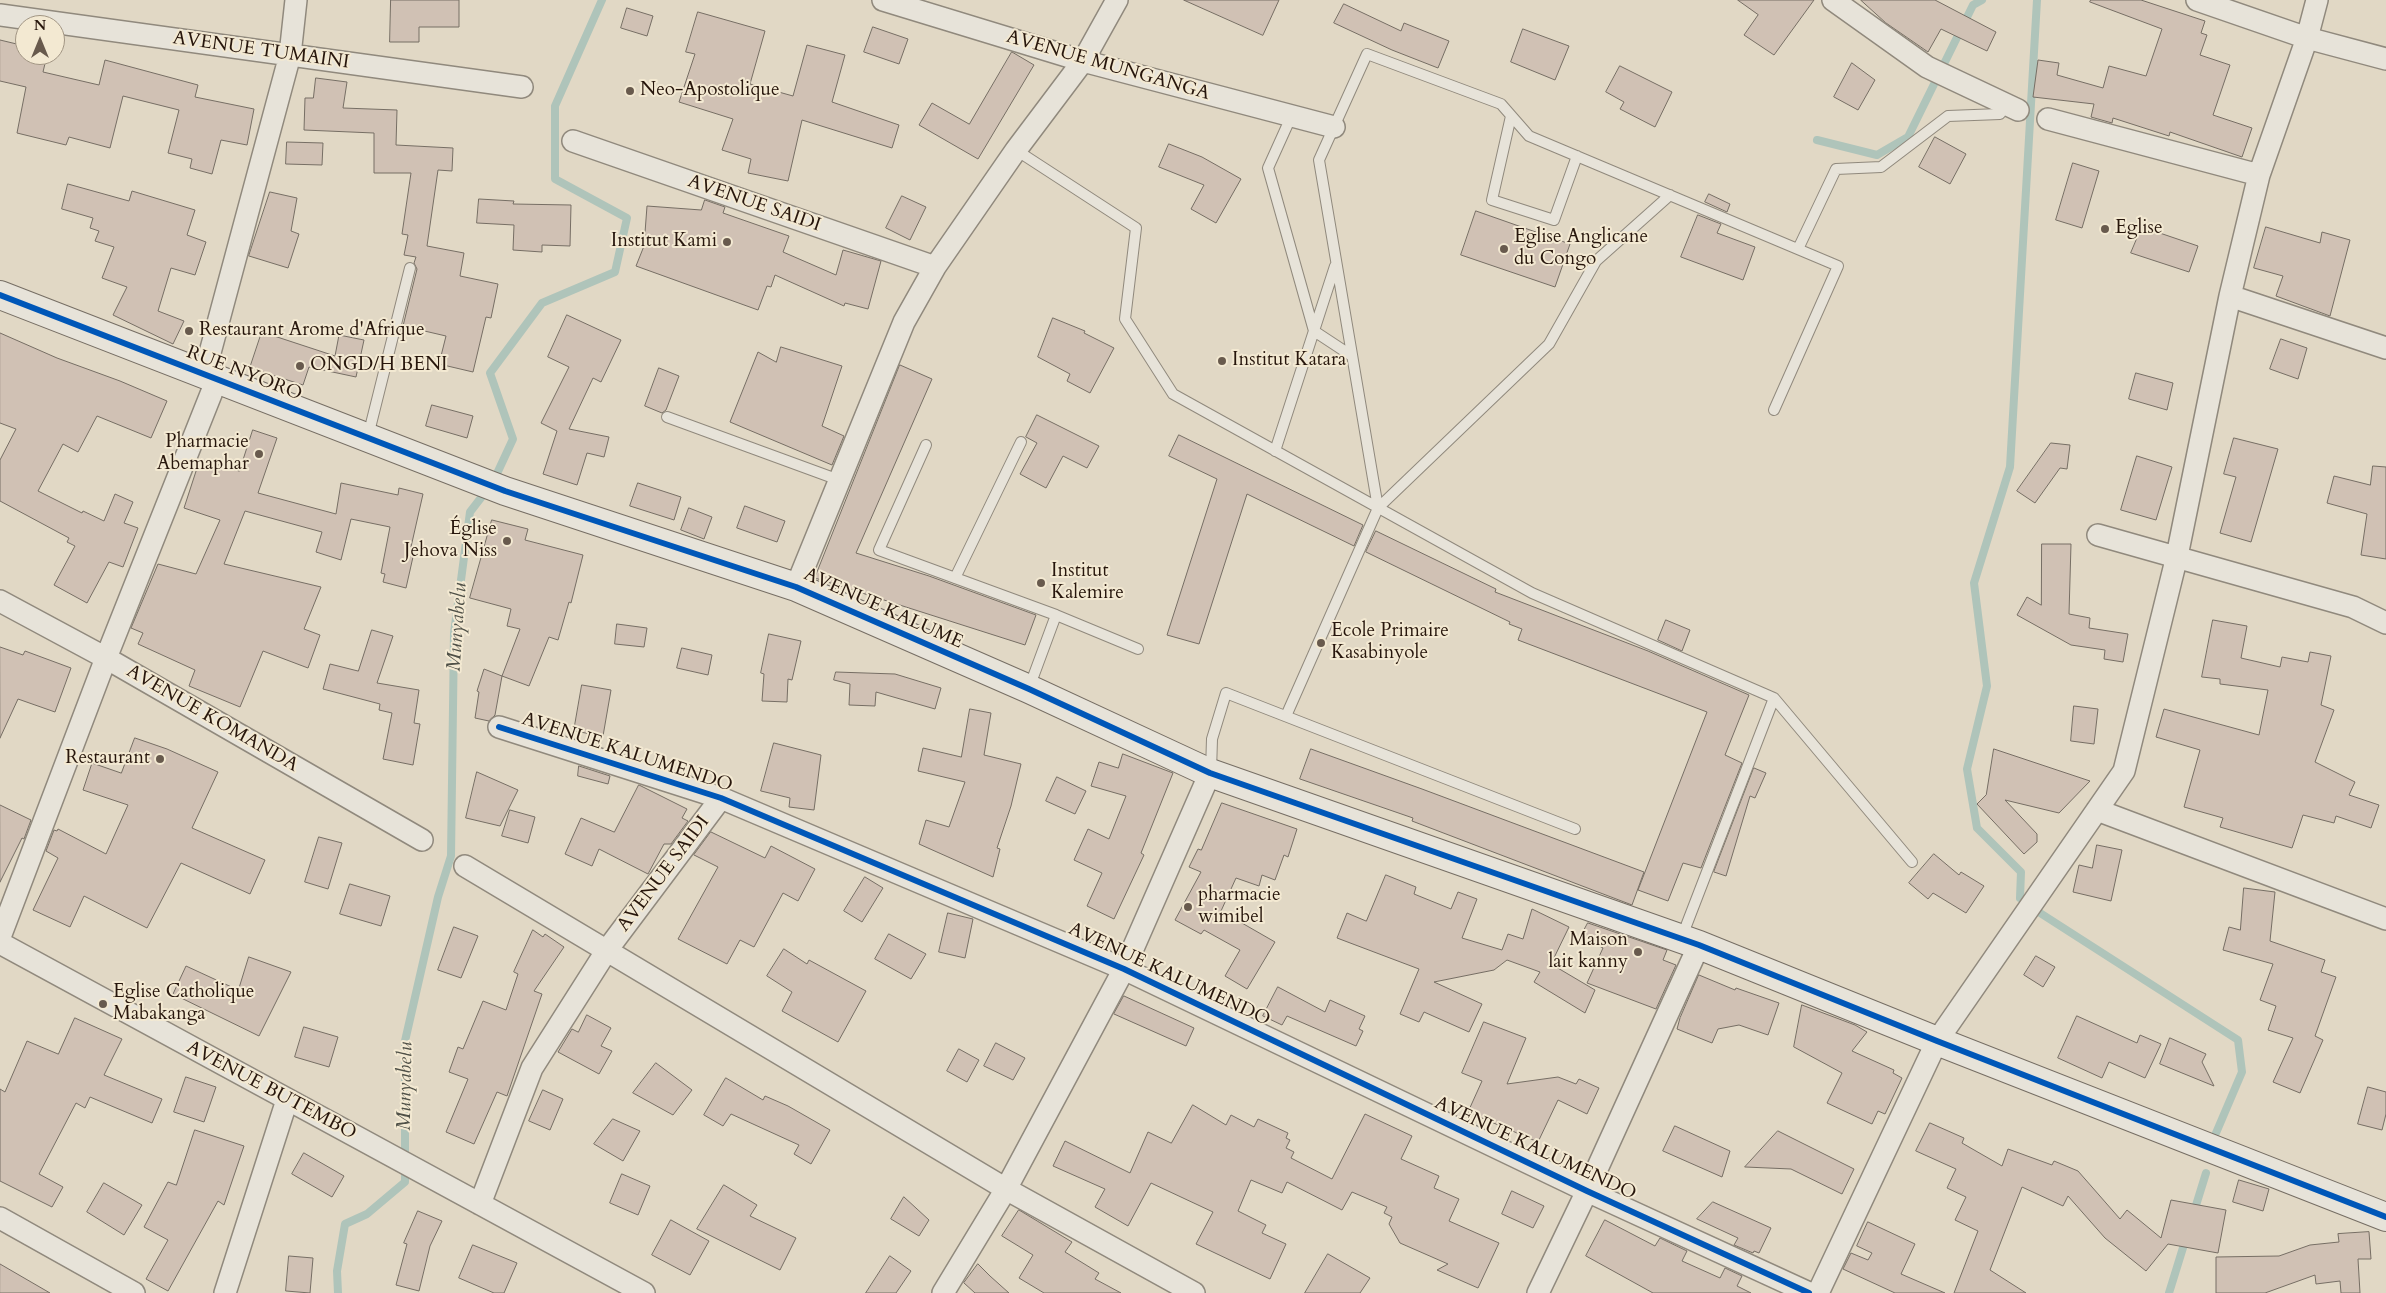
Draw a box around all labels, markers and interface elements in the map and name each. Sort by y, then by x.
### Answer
north arrow [15,15,65,65]
text: N [34,16,46,35]
street label: AVENUE MUNGANGA [1004,26,1212,106]
street label: AVENUE TUMAINI [171,27,351,75]
place label: Neo-Apostolique [640,80,780,102]
marker: Neo-Apostolique [624,85,636,97]
street label: AVENUE SAIDI [684,171,824,237]
place label: Eglise [2115,218,2163,240]
marker: Eglise [2099,223,2111,235]
place label: Eglise Anglicane du Congo [1514,227,1648,271]
place label: Institut Kami [611,231,717,253]
marker: Institut Kami [721,236,733,248]
marker: Eglise Anglicane du Congo [1498,243,1510,255]
place label: Restaurant Arome d'Afrique [199,320,425,342]
marker: Restaurant Arome d'Afrique [183,325,195,337]
street label: RUE NYORO [183,342,305,406]
place label: Institut Katara [1232,350,1346,372]
place label: ONGD/H BENI [310,355,448,377]
marker: Institut Katara [1216,355,1228,367]
marker: ONGD/H BENI [294,360,306,372]
place label: Pharmacie Abemaphar [157,432,249,476]
marker: Pharmacie Abemaphar [253,448,265,460]
place label: Église Jehova Niss [404,519,497,563]
marker: Église Jehova Niss [501,535,513,547]
place label: Institut Kalemire [1051,561,1124,605]
street label: AVENUE KALUME [800,564,966,654]
marker: Institut Kalemire [1035,577,1047,589]
water label: Munyabelu [443,582,473,672]
place label: Ecole Primaire Kasabinyole [1331,621,1449,665]
marker: Ecole Primaire Kasabinyole [1315,637,1327,649]
street label: AVENUE KOMANDA [122,660,302,778]
street label: AVENUE KALUMENDO [519,708,735,798]
place label: Restaurant [65,748,150,770]
marker: Restaurant [154,753,166,765]
street label: AVENUE SAIDI [613,812,715,936]
place label: pharmacie wimibel [1198,885,1281,929]
marker: pharmacie wimibel [1182,901,1194,913]
street label: AVENUE KALUMENDO [1064,918,1274,1032]
place label: Maison lait kanny [1548,930,1628,974]
marker: Maison lait kanny [1632,946,1644,958]
place label: Eglise Catholique Mabakanga [113,982,254,1026]
marker: Eglise Catholique Mabakanga [97,998,109,1010]
street label: AVENUE BUTEMBO [182,1037,360,1145]
water label: Munyabelu [393,1041,419,1131]
street label: AVENUE KALUMENDO [1430,1092,1640,1206]

